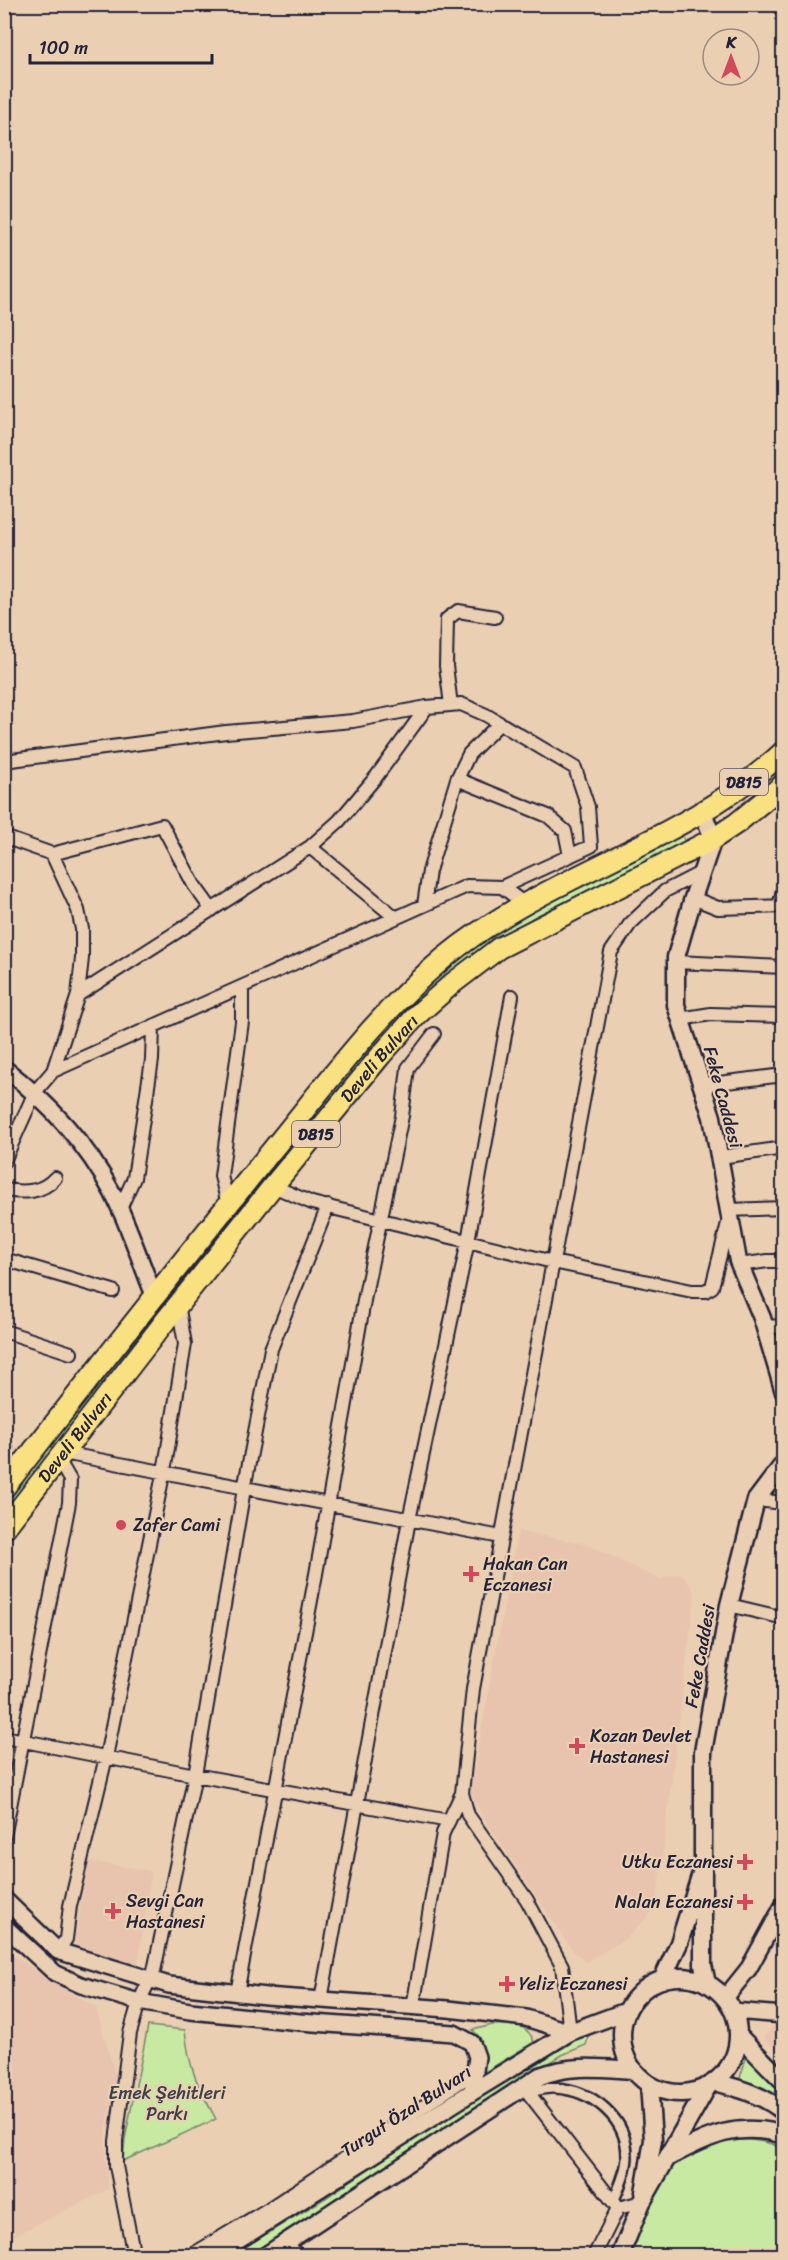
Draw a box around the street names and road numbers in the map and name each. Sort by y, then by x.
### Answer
road number: D815 [720,769,768,795]
street label: Develi Bulvarı [332,1007,427,1110]
street label: Feke Caddesi [694,1042,752,1153]
road number: D815 [292,1121,340,1147]
street label: Develi Bulvarı [29,1385,121,1490]
street label: Feke Caddesi [675,1601,725,1710]
street label: Turgut Özal Bulvarı [334,2056,478,2166]

